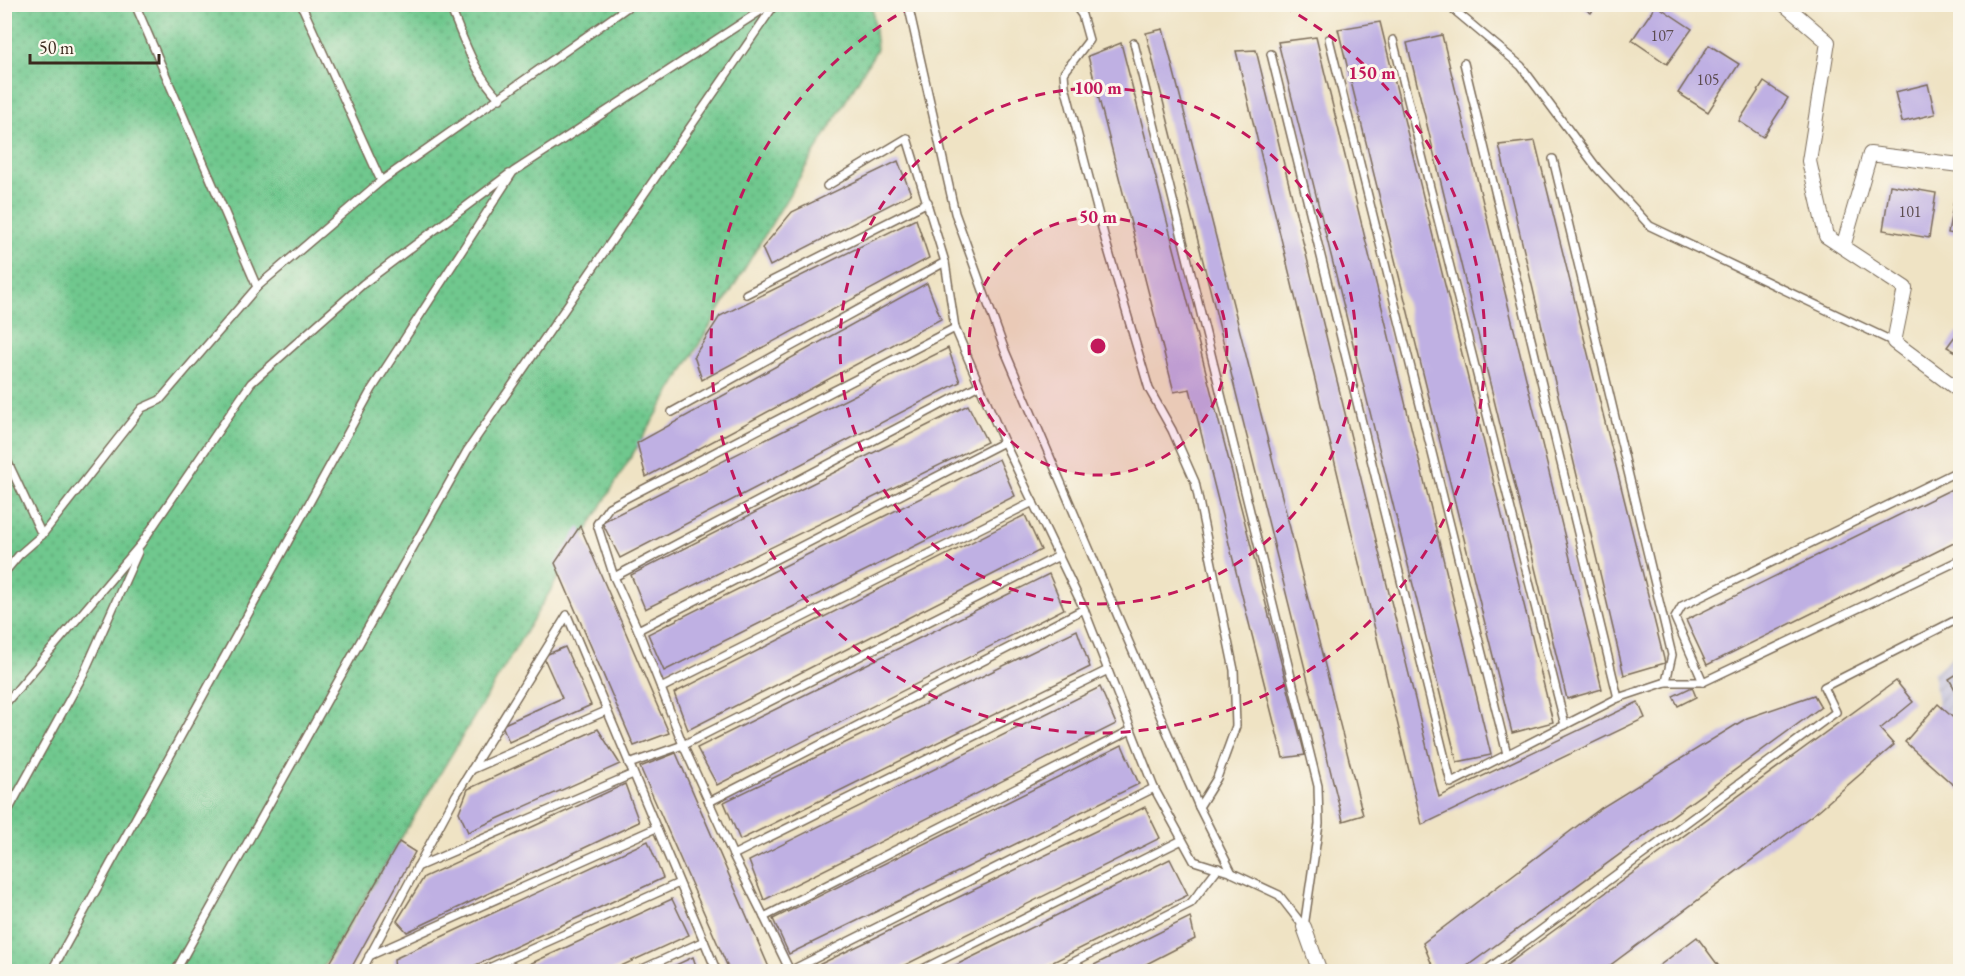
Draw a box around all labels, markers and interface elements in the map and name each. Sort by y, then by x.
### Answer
house number: 107 [1650,25,1674,46]
scale bar [30,27,159,65]
text: 50 m [39,36,74,59]
text: 150 m [1348,61,1396,84]
house number: 105 [1696,69,1720,90]
text: 100 m [1074,76,1122,99]
house number: 101 [1898,201,1922,222]
text: 50 m [1079,205,1117,228]
centre of rings [1088,336,1108,356]

